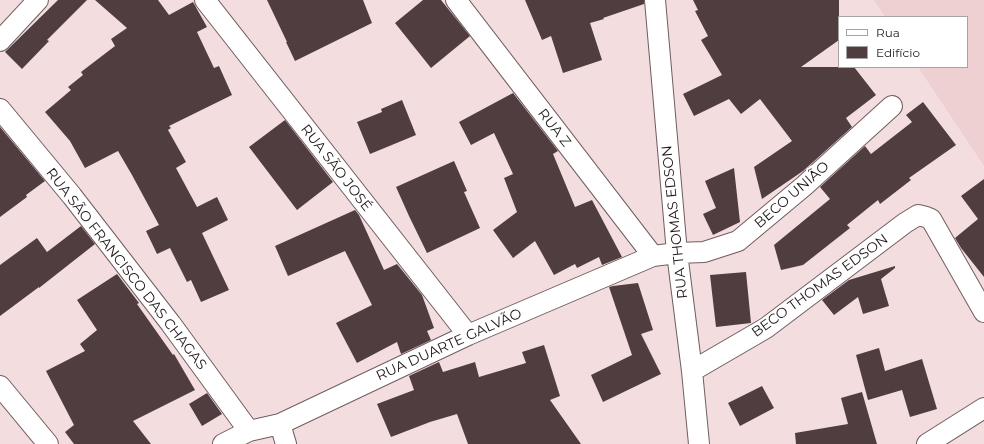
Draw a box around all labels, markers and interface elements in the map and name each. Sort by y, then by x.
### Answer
legend [838,16,968,68]
text: Rua [876,25,900,40]
text: Edifício [876,45,920,60]
street label: RUA Z [534,106,574,150]
street label: RUA SÃO JOSÉ [297,121,375,215]
street label: RUA THOMAS EDSON [659,144,691,300]
street label: BECO UNIÃO [751,158,833,232]
street label: RUA SÃO FRANCISCO DAS CHAGAS [42,165,210,373]
street label: BECO THOMAS EDSON [749,231,891,341]
street label: RUA DUARTE GALVÃO [374,305,524,385]

